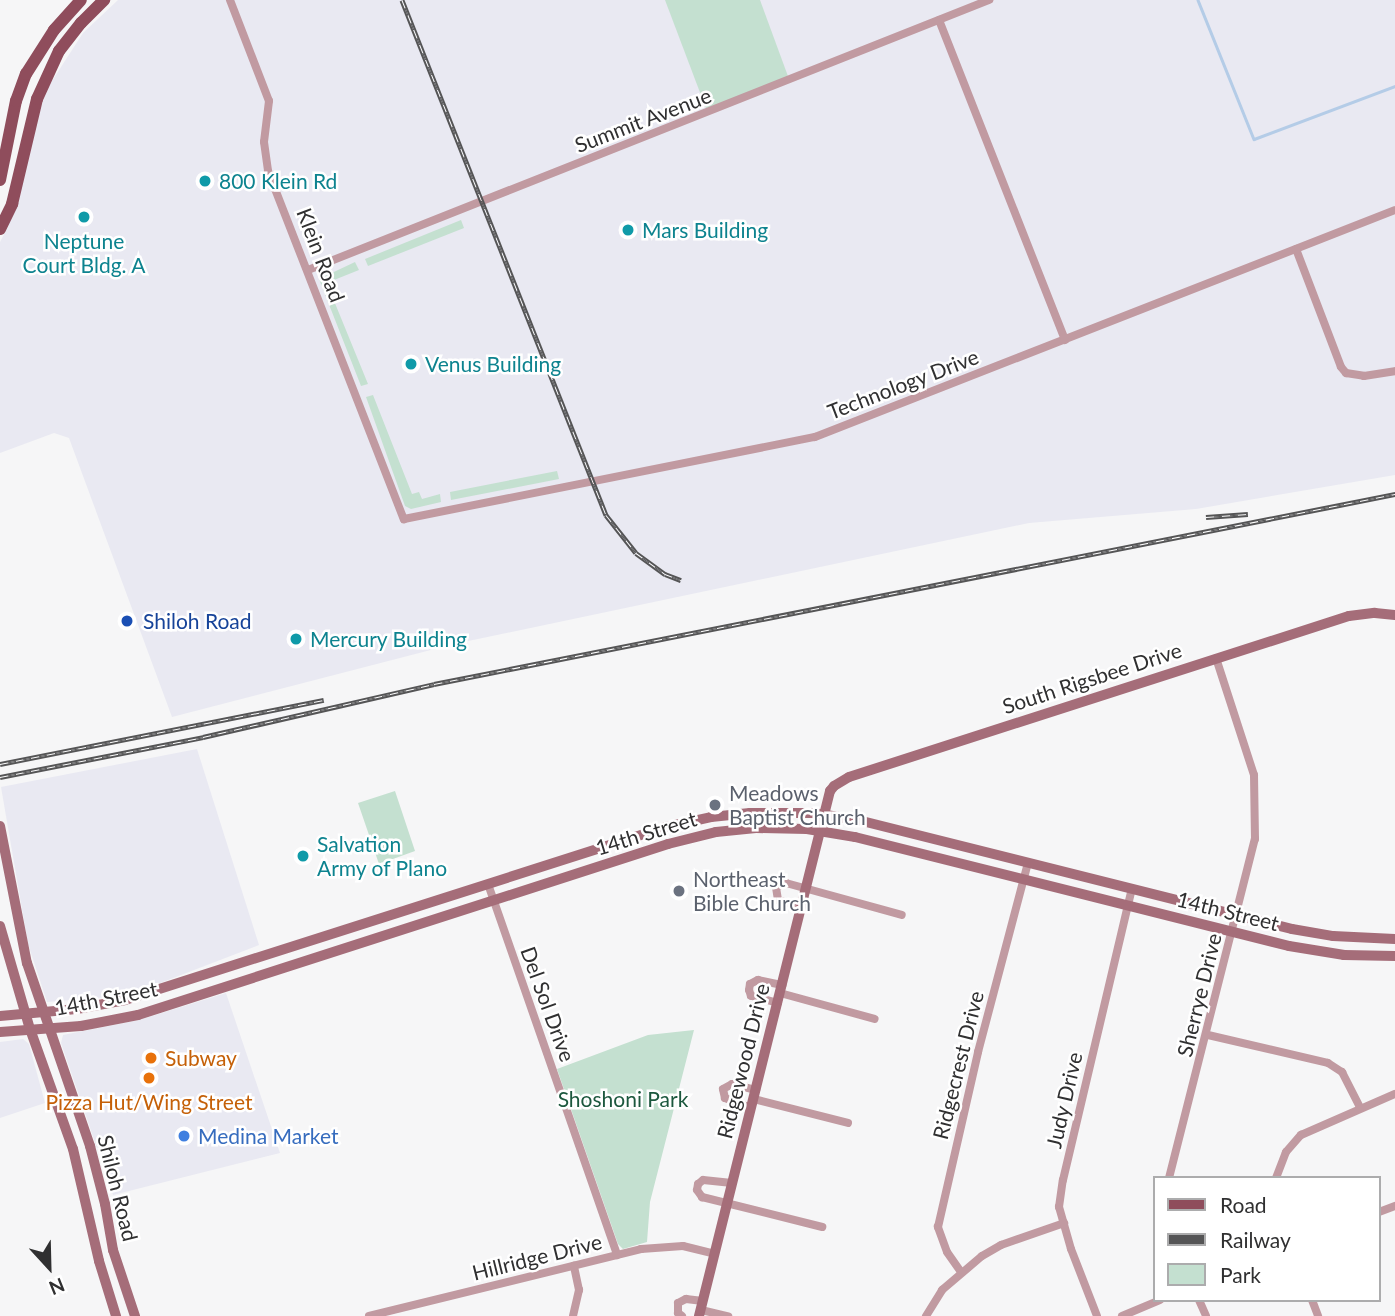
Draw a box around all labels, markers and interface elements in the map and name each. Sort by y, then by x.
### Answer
street label: Summit Avenue [571,82,715,158]
place label: 800 Klein Rd [219,168,337,194]
marker: 800 Klein Rd [197,173,213,189]
street label: Klein Road [292,204,350,306]
marker: Neptune Court Bldg. A [76,209,92,225]
place label: Mars Building [642,217,768,243]
marker: Mars Building [620,222,636,238]
place label: Neptune Court Bldg. A [22,228,146,278]
street label: Technology Drive [824,344,982,424]
place label: Venus Building [425,351,561,377]
marker: Venus Building [403,356,419,372]
place label: Shiloh Road [143,608,252,634]
marker: Shiloh Road [117,611,137,631]
place label: Mercury Building [310,626,468,652]
marker: Mercury Building [288,631,304,647]
street label: South Rigsbee Drive [999,637,1185,719]
place label: Meadows Baptist Church [729,780,866,830]
marker: Meadows Baptist Church [707,797,723,813]
street label: 14th Street [592,806,700,860]
place label: Salvation Army of Plano [317,831,448,881]
marker: Salvation Army of Plano [295,848,311,864]
place label: Northeast Bible Church [693,866,811,916]
marker: Northeast Bible Church [671,883,687,899]
street label: 14th Street [1174,886,1282,936]
street label: Sherrye Drive [1171,931,1227,1059]
street label: Del Sol Drive [515,943,581,1065]
street label: 14th Street [52,976,160,1020]
street label: Ridgewood Drive [712,981,774,1141]
street label: Ridgecrest Drive [927,988,989,1142]
place label: Subway [165,1045,237,1071]
street label: Judy Drive [1041,1049,1087,1151]
marker: Subway [143,1050,159,1066]
marker: Pizza Hut/Wing Street [141,1070,157,1086]
park label: Shoshoni Park [558,1086,688,1112]
place label: Pizza Hut/Wing Street [46,1089,252,1115]
place label: Medina Market [198,1123,338,1149]
marker: Medina Market [176,1128,192,1144]
street label: Shiloh Road [93,1132,143,1244]
legend [1154,1176,1381,1302]
text: Road [1220,1192,1267,1217]
text: Railway [1220,1227,1291,1252]
street label: Hillridge Drive [470,1229,604,1285]
north arrow [14,1232,84,1302]
text: Park [1220,1262,1261,1287]
text: N [46,1274,68,1300]

